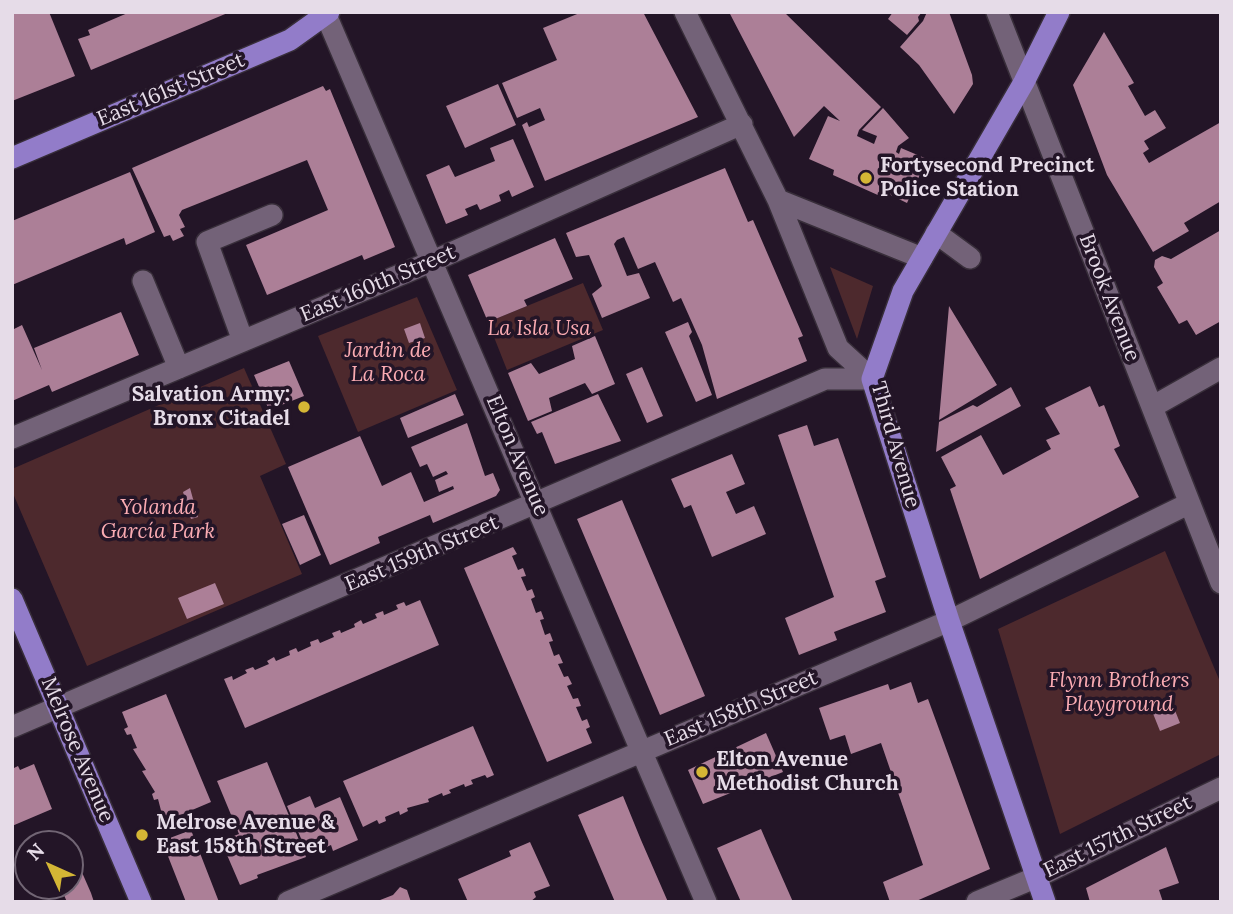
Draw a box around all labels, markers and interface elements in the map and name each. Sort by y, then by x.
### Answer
street label: East 161st Street [94,48,248,132]
place label: Fortysecond Precinct Police Station [880,153,1094,203]
marker: Fortysecond Precinct Police Station [858,170,874,186]
street label: Brook Avenue [1073,231,1145,365]
street label: East 160th Street [297,240,459,328]
park label: La Isla Usa [487,316,591,342]
park label: Jardin de La Roca [345,338,431,388]
street label: Third Avenue [865,379,925,511]
place label: Salvation Army: Bronx Citadel [132,382,290,432]
street label: Elton Avenue [480,392,554,520]
marker: Salvation Army: Bronx Citadel [296,399,312,415]
park label: Yolanda García Park [101,495,215,545]
street label: East 159th Street [341,510,503,598]
street label: East 158th Street [661,665,821,753]
park label: Flynn Brothers Playground [1049,668,1189,718]
street label: Melrose Avenue [35,674,119,826]
place label: Elton Avenue Methodist Church [716,747,899,797]
marker: Elton Avenue Methodist Church [694,764,710,780]
street label: East 157th Street [1040,790,1196,884]
place label: Melrose Avenue & East 158th Street [156,810,335,860]
marker: Melrose Avenue & East 158th Street [134,827,150,843]
north arrow [14,830,84,900]
text: N [22,838,49,865]

